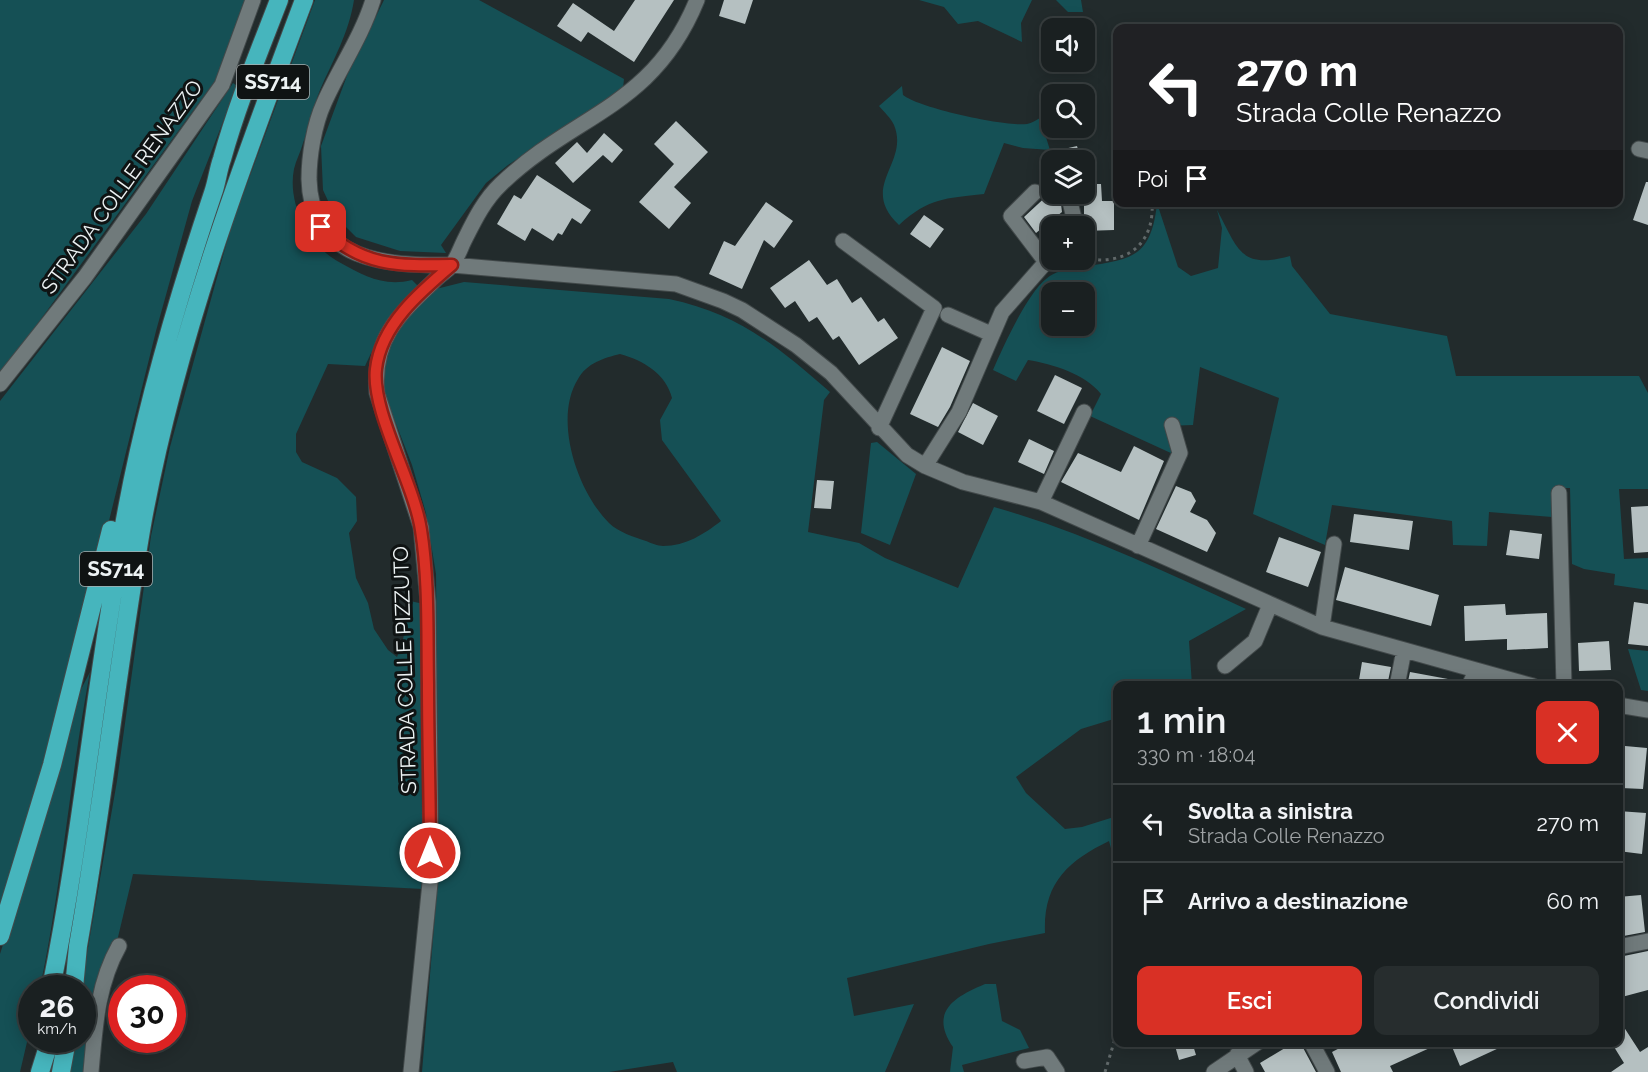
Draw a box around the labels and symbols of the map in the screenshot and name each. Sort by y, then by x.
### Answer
road number: SS714 [237,65,309,99]
street label: STRADA COLLE RENAZZO [36,75,208,298]
pin [295,201,346,252]
street label: STRADA COLLE PIZZUTO [388,546,421,794]
road number: SS714 [80,552,152,586]
position arrow [398,821,462,885]
speed limit sign: 30 [108,975,186,1053]

